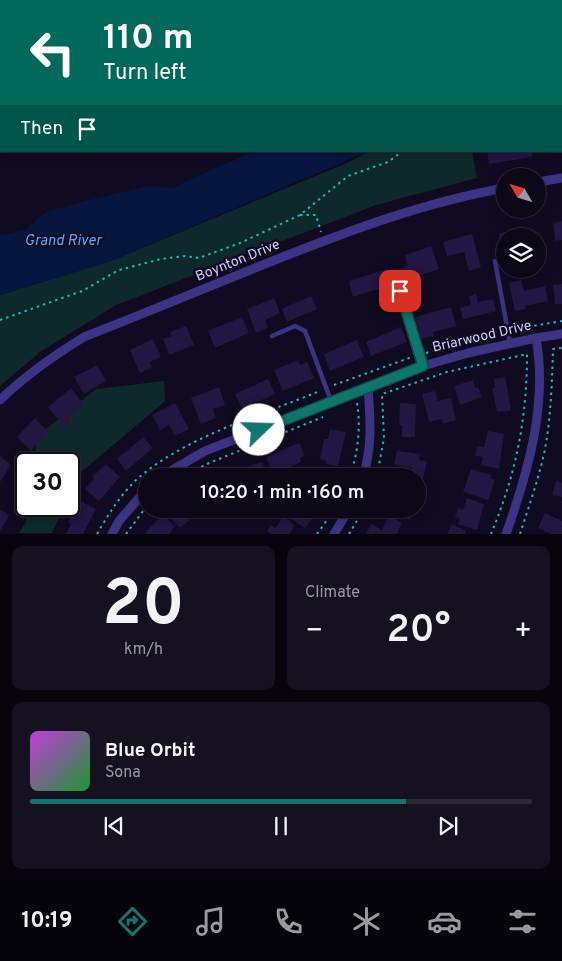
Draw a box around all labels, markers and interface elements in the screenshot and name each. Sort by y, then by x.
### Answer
text: 110 m [103,17,193,61]
icon: left [20,20,85,85]
text: Turn left [103,60,186,87]
icon: arrive [73,115,101,143]
text: Then [20,117,63,141]
north arrow [496,168,546,218]
map controls [496,168,546,278]
button: layers [496,228,546,278]
water label: Grand River [25,232,103,251]
street label: Boynton Drive [193,236,283,286]
pin [379,270,421,312]
icon: arrive [386,277,414,305]
street label: Briarwood Drive [431,317,533,357]
position arrow [232,403,284,455]
speed limit sign: 30 [15,452,80,517]
text: 10:20 · 1 min · 160 m [200,481,364,505]
text: 20 [102,566,185,648]
text: Climate [305,583,360,603]
text: 20° [387,607,450,656]
text: − [305,614,323,650]
text: + [514,614,532,650]
text: km/h [124,640,163,660]
text: Blue Orbit [105,739,195,763]
text: Sona [105,763,141,783]
icon: previous [100,812,128,840]
icon: pause [267,812,295,840]
icon: next [434,812,462,840]
icon: directions [115,904,150,939]
icon: music [193,904,228,939]
icon: phone [271,904,306,939]
icon: climate [349,904,384,939]
icon: car [427,904,462,939]
icon: filters [505,904,540,939]
text: 10:19 [22,908,72,935]

